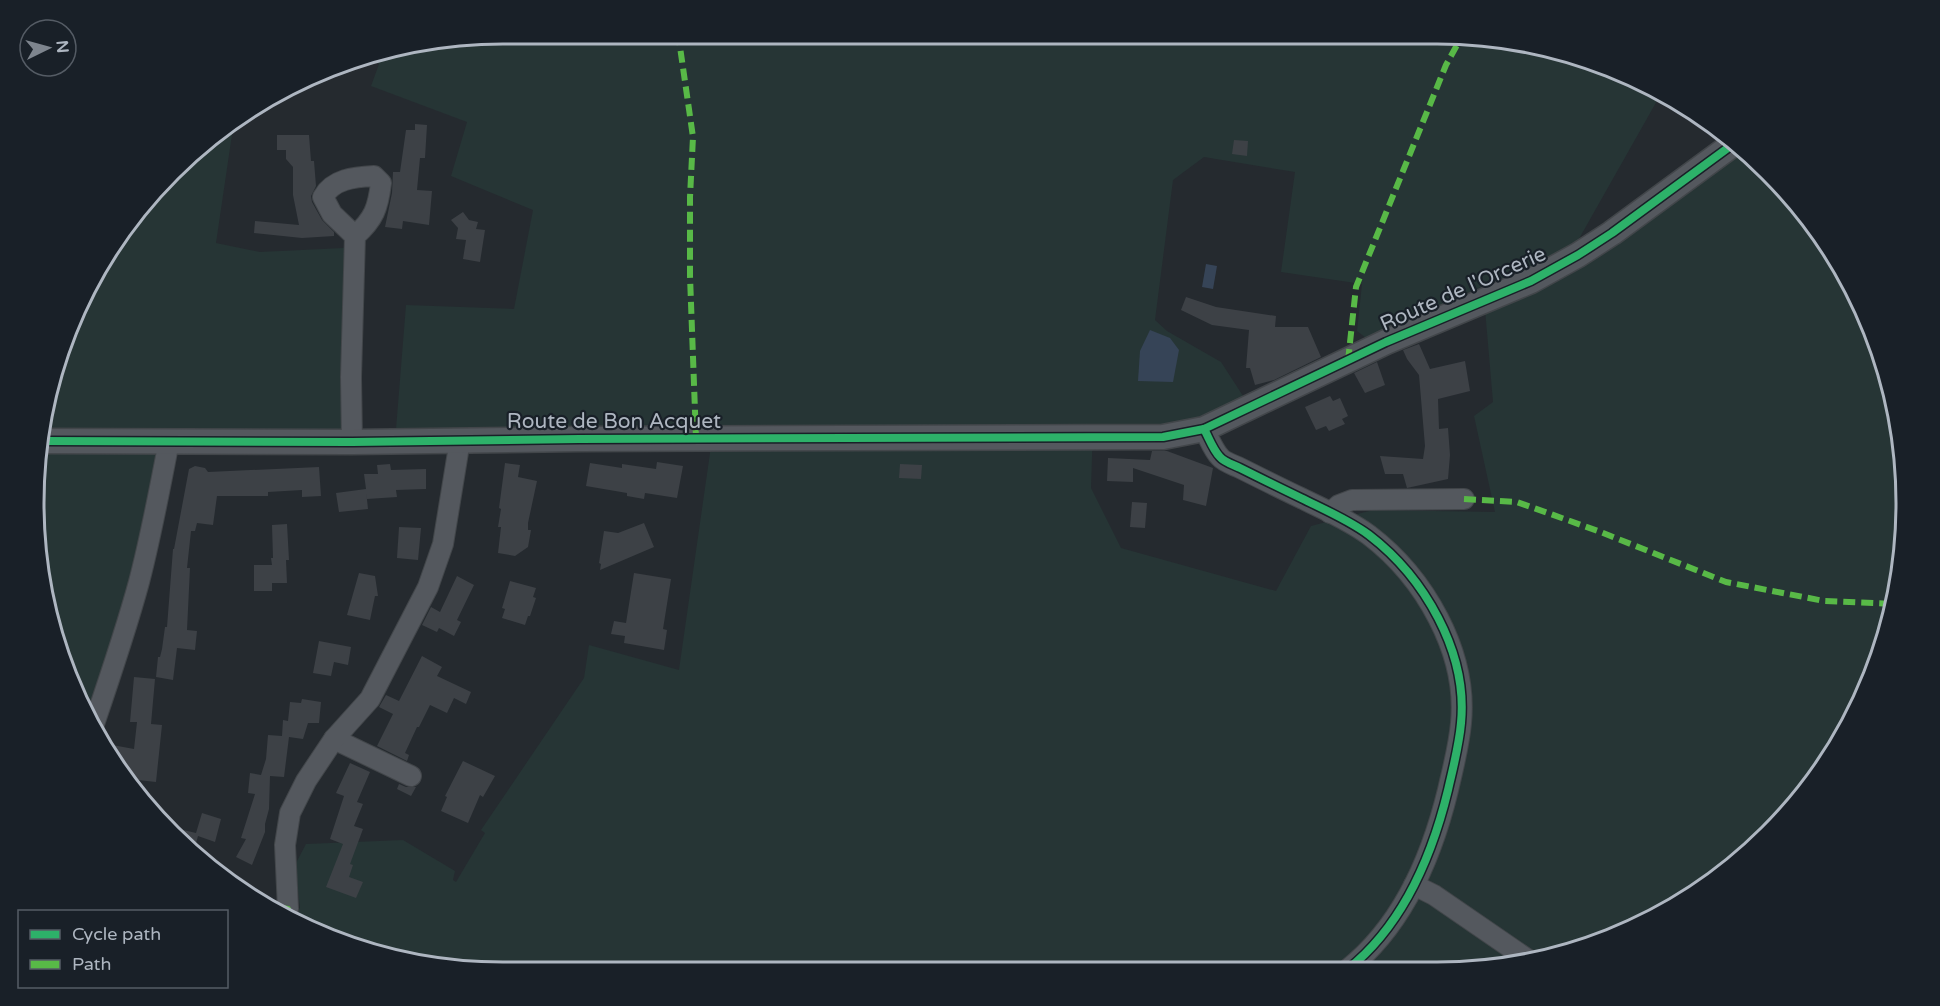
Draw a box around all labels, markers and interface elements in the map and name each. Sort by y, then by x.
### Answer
north arrow [18,18,78,78]
text: N [51,40,72,54]
street label: Route de l'Orcerie [1376,241,1550,337]
street label: Route de Bon Acquet [507,409,721,434]
legend [18,910,228,988]
text: Cycle path [72,923,161,945]
text: Path [72,953,111,975]

